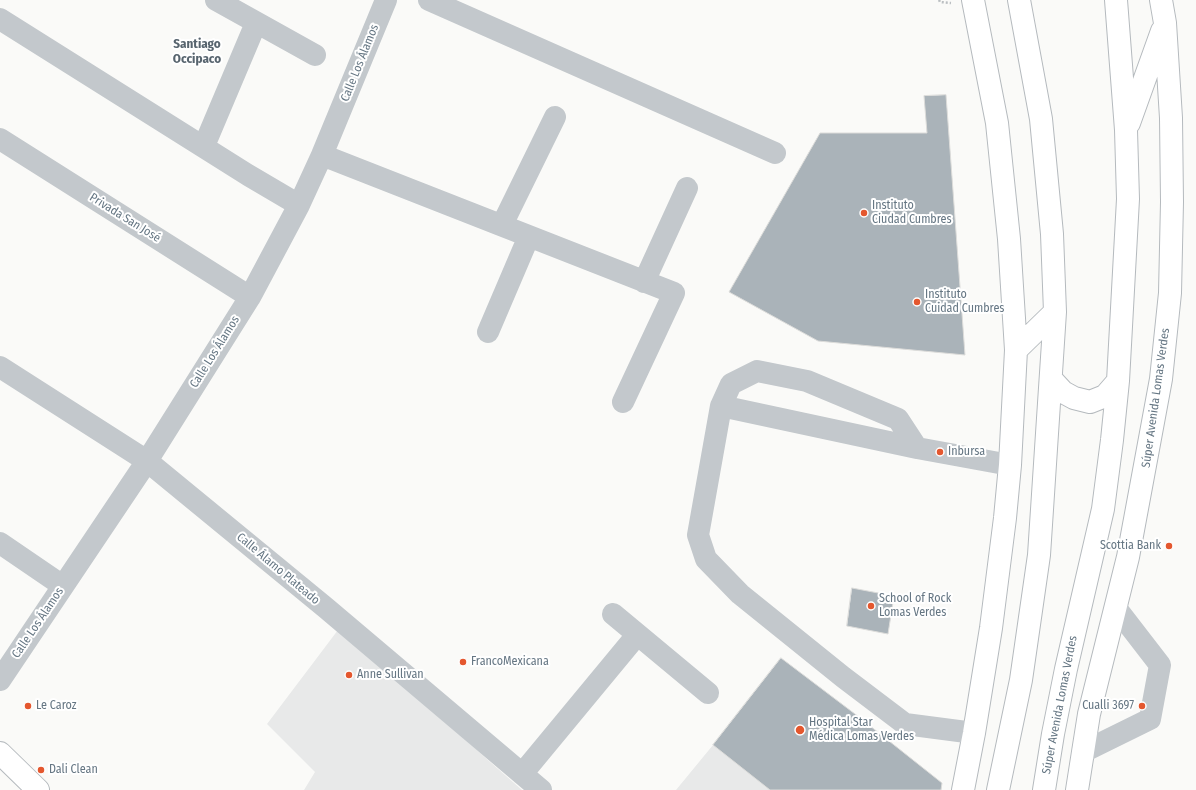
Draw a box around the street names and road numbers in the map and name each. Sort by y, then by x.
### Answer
street label: Calle Los Álamos [338,22,382,104]
street label: Privada San José [87,190,163,246]
street label: Calle Los Álamos [187,313,243,391]
street label: Súper Avenida Lomas Verdes [1139,327,1173,469]
street label: Calle Álamo Plateado [234,530,322,608]
street label: Calle Los Álamos [9,585,67,661]
street label: Súper Avenida Lomas Verdes [1039,634,1081,776]

